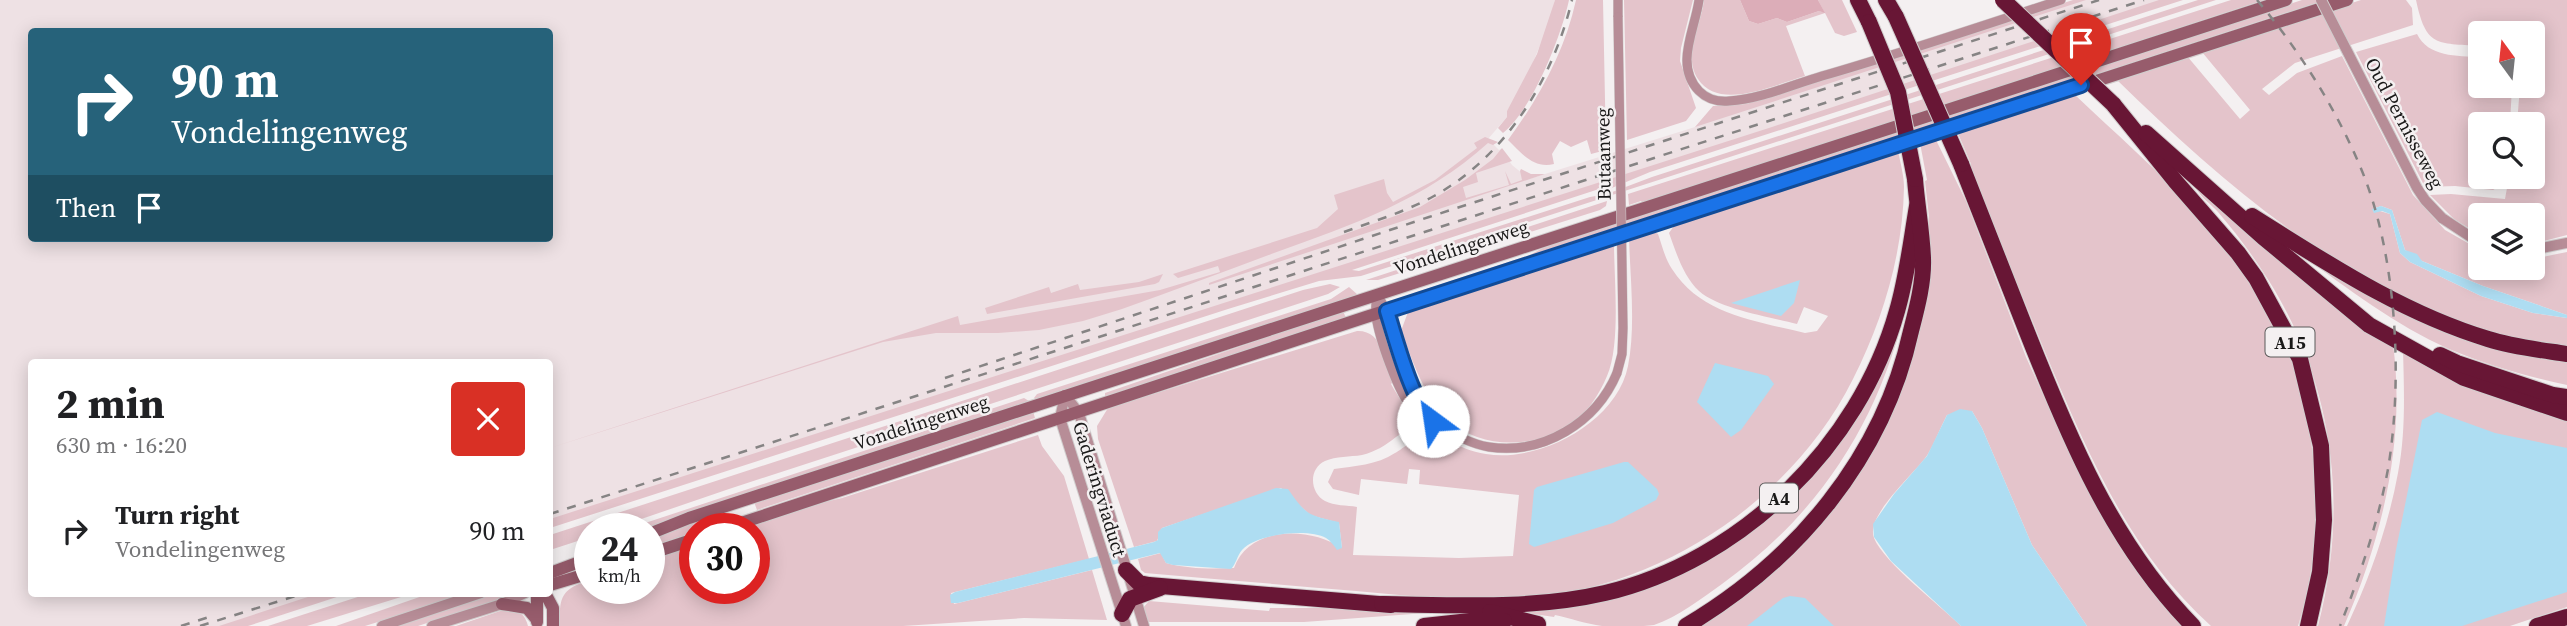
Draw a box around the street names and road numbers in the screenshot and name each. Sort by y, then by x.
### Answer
street label: Oud Pernisseweg [2360,53,2451,193]
street label: Butaanweg [1589,107,1617,201]
street label: Vondelingenweg [1390,213,1532,281]
road number: A15 [2266,328,2314,356]
street label: Vondelingenweg [850,388,992,456]
street label: Gaderingviaduct [1067,418,1133,561]
road number: A4 [1760,484,1798,512]

